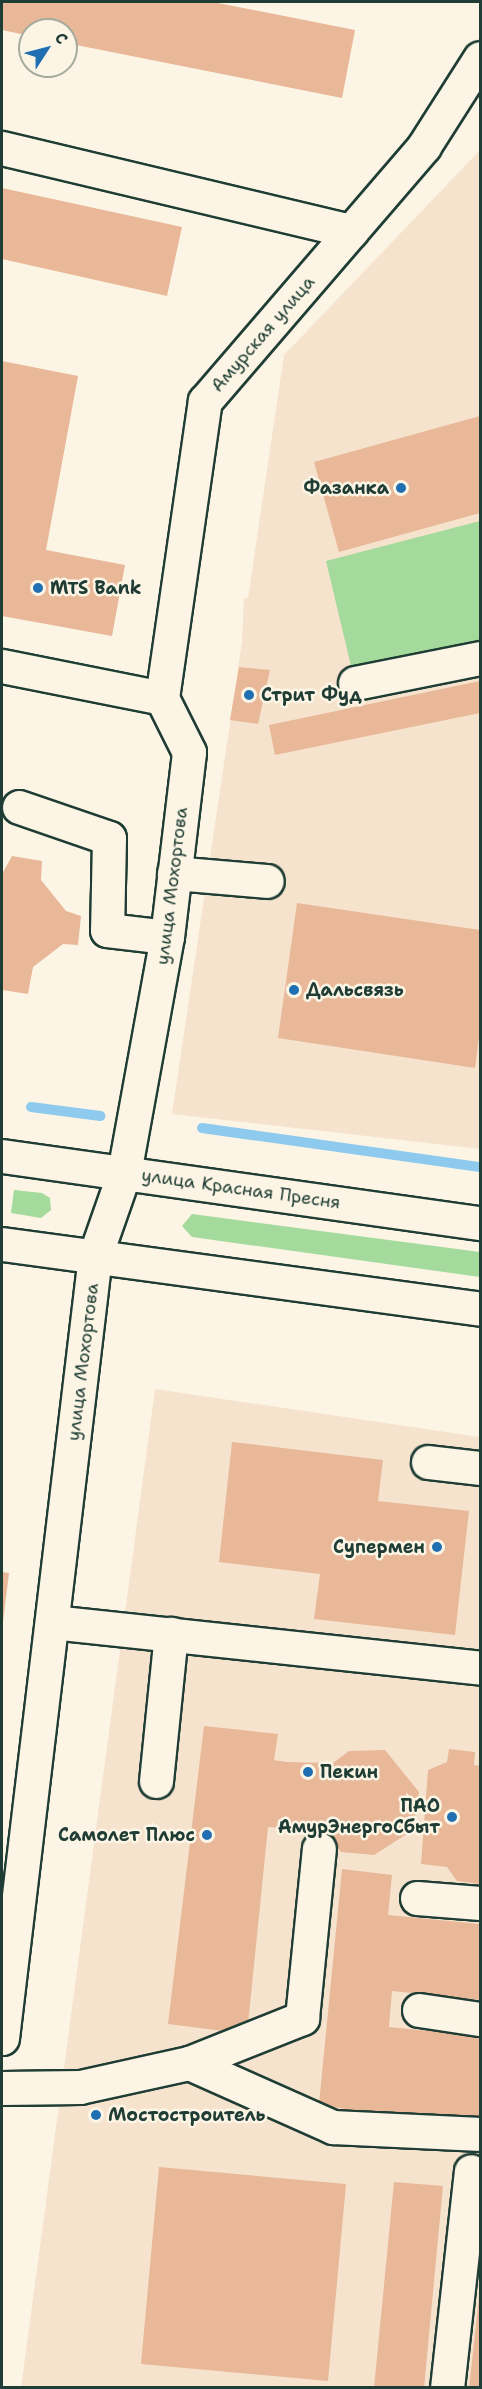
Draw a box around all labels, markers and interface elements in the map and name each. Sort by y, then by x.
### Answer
north arrow [18,18,78,78]
text: С [50,28,73,48]
street label: Амурская улица [207,271,319,397]
place label: Фазанка [303,477,389,499]
marker: Фазанка [394,481,408,495]
place label: MTS Bank [50,577,141,599]
marker: MTS Bank [31,581,45,595]
place label: Стрит Фуд [261,684,362,706]
marker: Стрит Фуд [242,688,256,702]
street label: улица Мохортова [152,806,192,966]
place label: Дальсвязь [306,979,404,1001]
marker: Дальсвязь [287,983,301,997]
street label: улица Красная Пресня [140,1164,342,1214]
street label: улица Мохортова [63,1282,103,1442]
place label: Cупермен [333,1536,425,1558]
marker: Cупермен [430,1540,444,1554]
place label: Пекин [320,1761,378,1783]
marker: Пекин [301,1765,315,1779]
place label: ПАО АмурЭнергоСбыт [278,1796,440,1838]
marker: ПАО АмурЭнергоСбыт [445,1810,459,1824]
place label: Самолет Плюс [58,1824,195,1846]
marker: Самолет Плюс [200,1828,214,1842]
place label: Мостостроитель [108,2104,266,2126]
marker: Мостостроитель [89,2108,103,2122]

